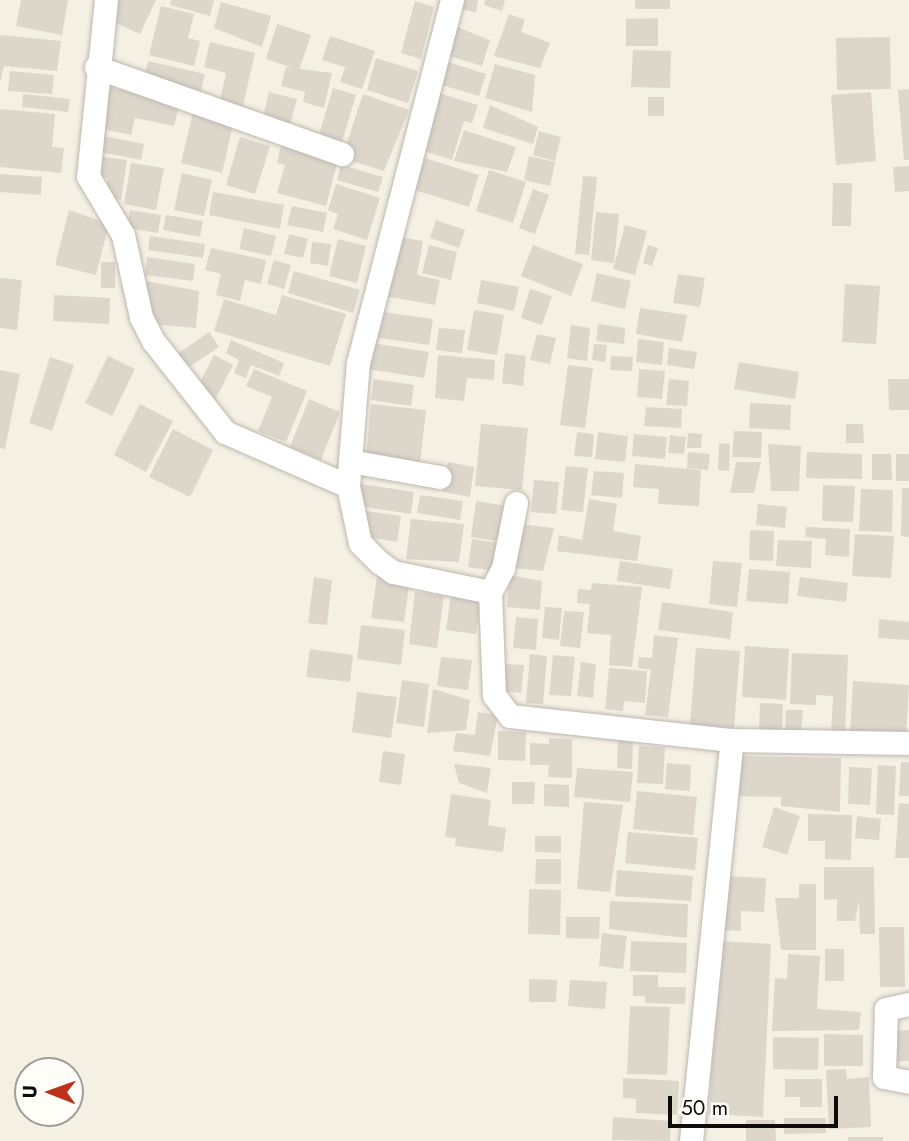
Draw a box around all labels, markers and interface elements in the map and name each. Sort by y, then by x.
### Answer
north arrow [14,1057,84,1127]
scale bar [671,1082,841,1126]
text: U [16,1085,43,1099]
text: 50 m [681,1093,728,1123]

